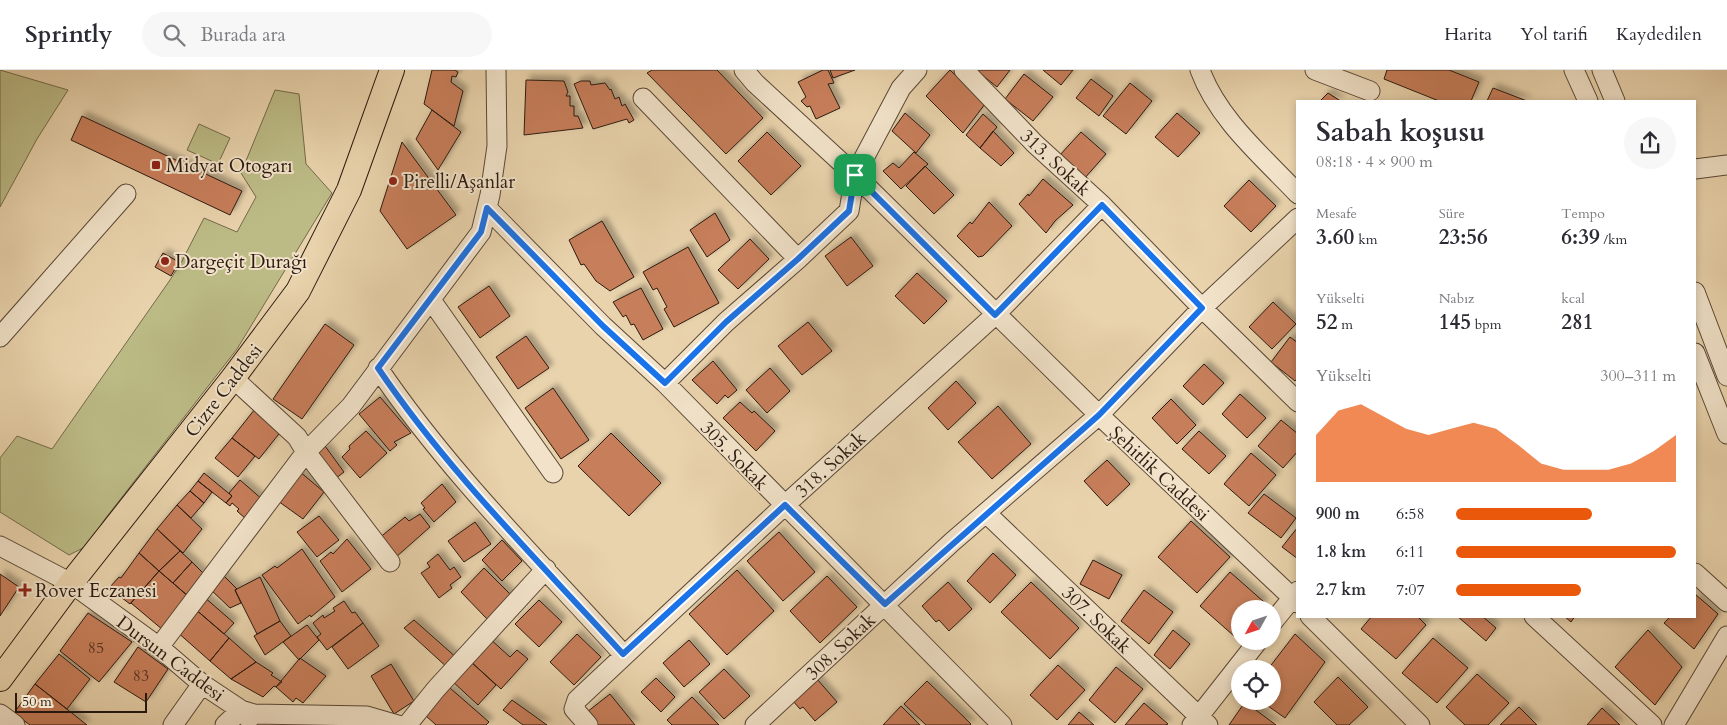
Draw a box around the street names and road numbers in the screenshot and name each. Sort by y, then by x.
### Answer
street label: 313. Sokak [1014,123,1097,203]
street label: Cizre Caddesi [179,338,269,443]
street label: 305. Sokak [695,415,775,497]
street label: Şehitlik Caddesi [1103,420,1215,527]
street label: 318. Sokak [789,425,872,504]
street label: 307. Sokak [1056,580,1137,660]
street label: 308. Sokak [800,607,882,686]
street label: Dursun Caddesi [111,610,230,708]

